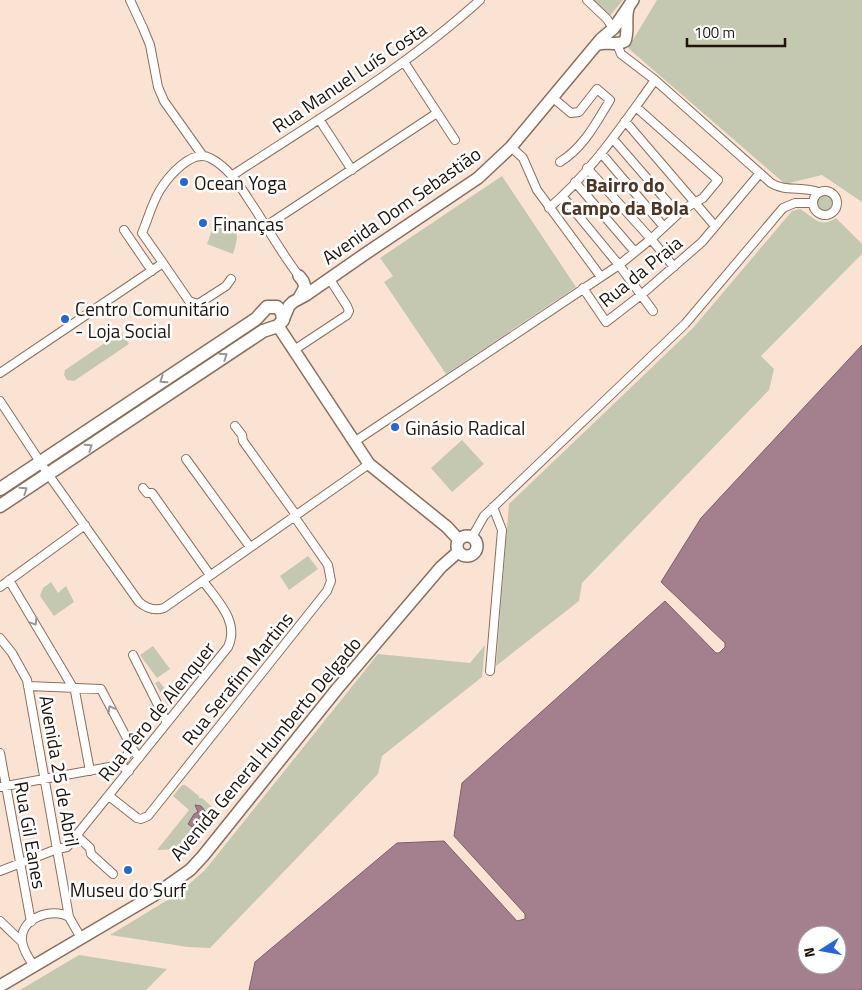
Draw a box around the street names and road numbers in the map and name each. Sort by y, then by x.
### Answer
street label: Rua Manuel Luís Costa [266,14,432,140]
street label: Avenida Dom Sebastião [315,139,487,271]
street label: Rua da Praia [592,228,688,314]
street label: Rua Serafim Martins [174,605,300,751]
street label: Avenida General Humberto Delgado [162,630,368,866]
street label: Rua Pêro de Alenquer [90,635,222,787]
street label: Avenida 25 de Abril [32,693,88,849]
street label: Rua Gil Eanes [7,779,55,891]

